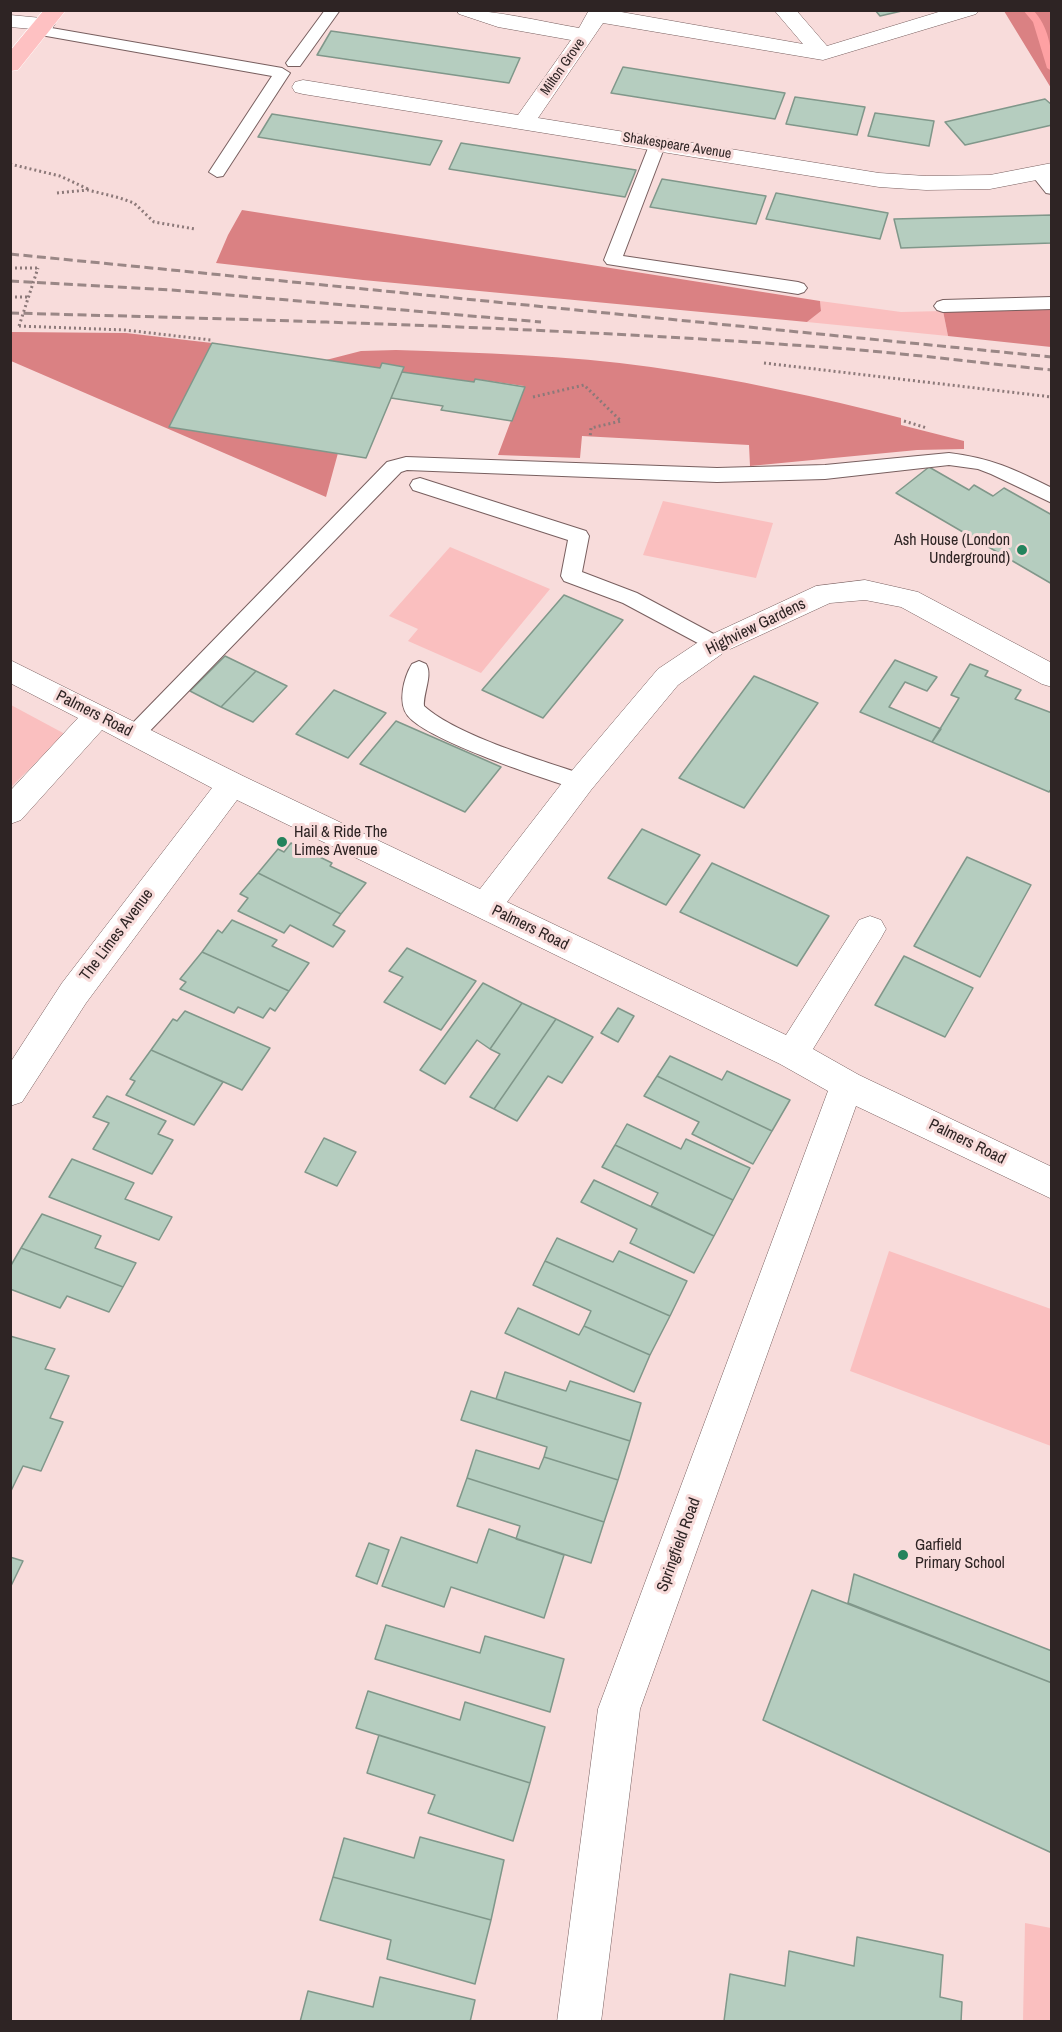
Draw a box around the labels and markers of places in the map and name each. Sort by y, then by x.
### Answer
place label: Ash House (London Underground) [894,531,1010,569]
marker: Ash House (London Underground) [1015,543,1029,557]
place label: Hail & Ride The Limes Avenue [294,823,387,861]
marker: Hail & Ride The Limes Avenue [275,835,289,849]
place label: Garfield Primary School [915,1536,1005,1574]
marker: Garfield Primary School [896,1548,910,1562]

